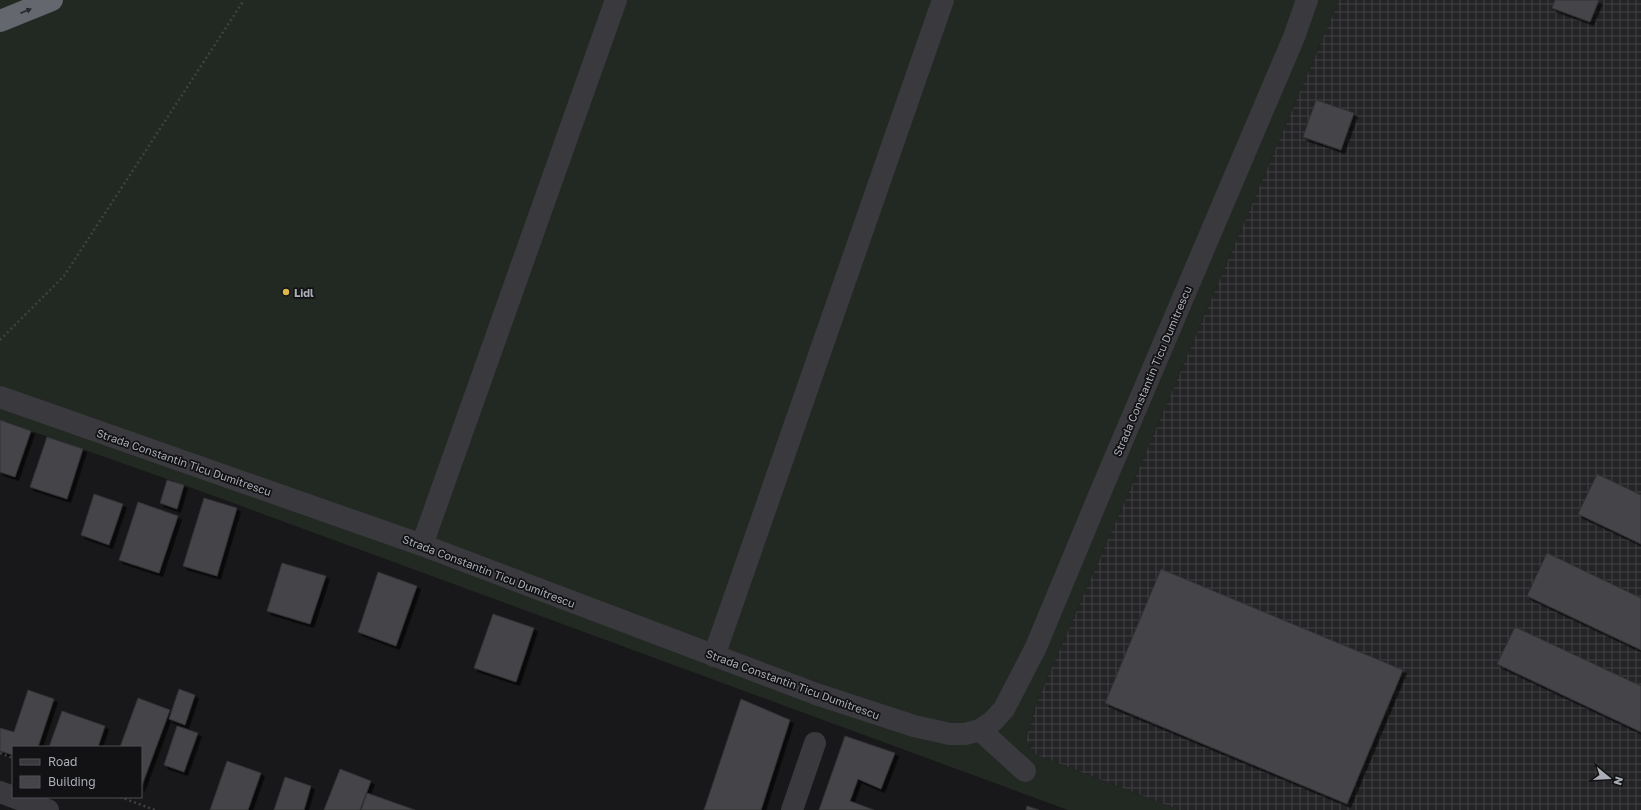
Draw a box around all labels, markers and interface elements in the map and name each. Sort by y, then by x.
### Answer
one-way arrow [20,7,32,13]
street label: Strada Constantin Ticu Dumitrescu [1110,284,1194,458]
place label: Lidl [294,286,314,299]
marker: Lidl [281,287,291,297]
street label: Strada Constantin Ticu Dumitrescu [95,426,273,498]
street label: Strada Constantin Ticu Dumitrescu [401,532,577,610]
street label: Strada Constantin Ticu Dumitrescu [704,646,882,722]
legend [12,746,142,798]
text: Road [48,754,77,769]
north arrow [1589,758,1629,798]
text: Building [48,774,96,789]
text: N [1612,775,1626,787]

